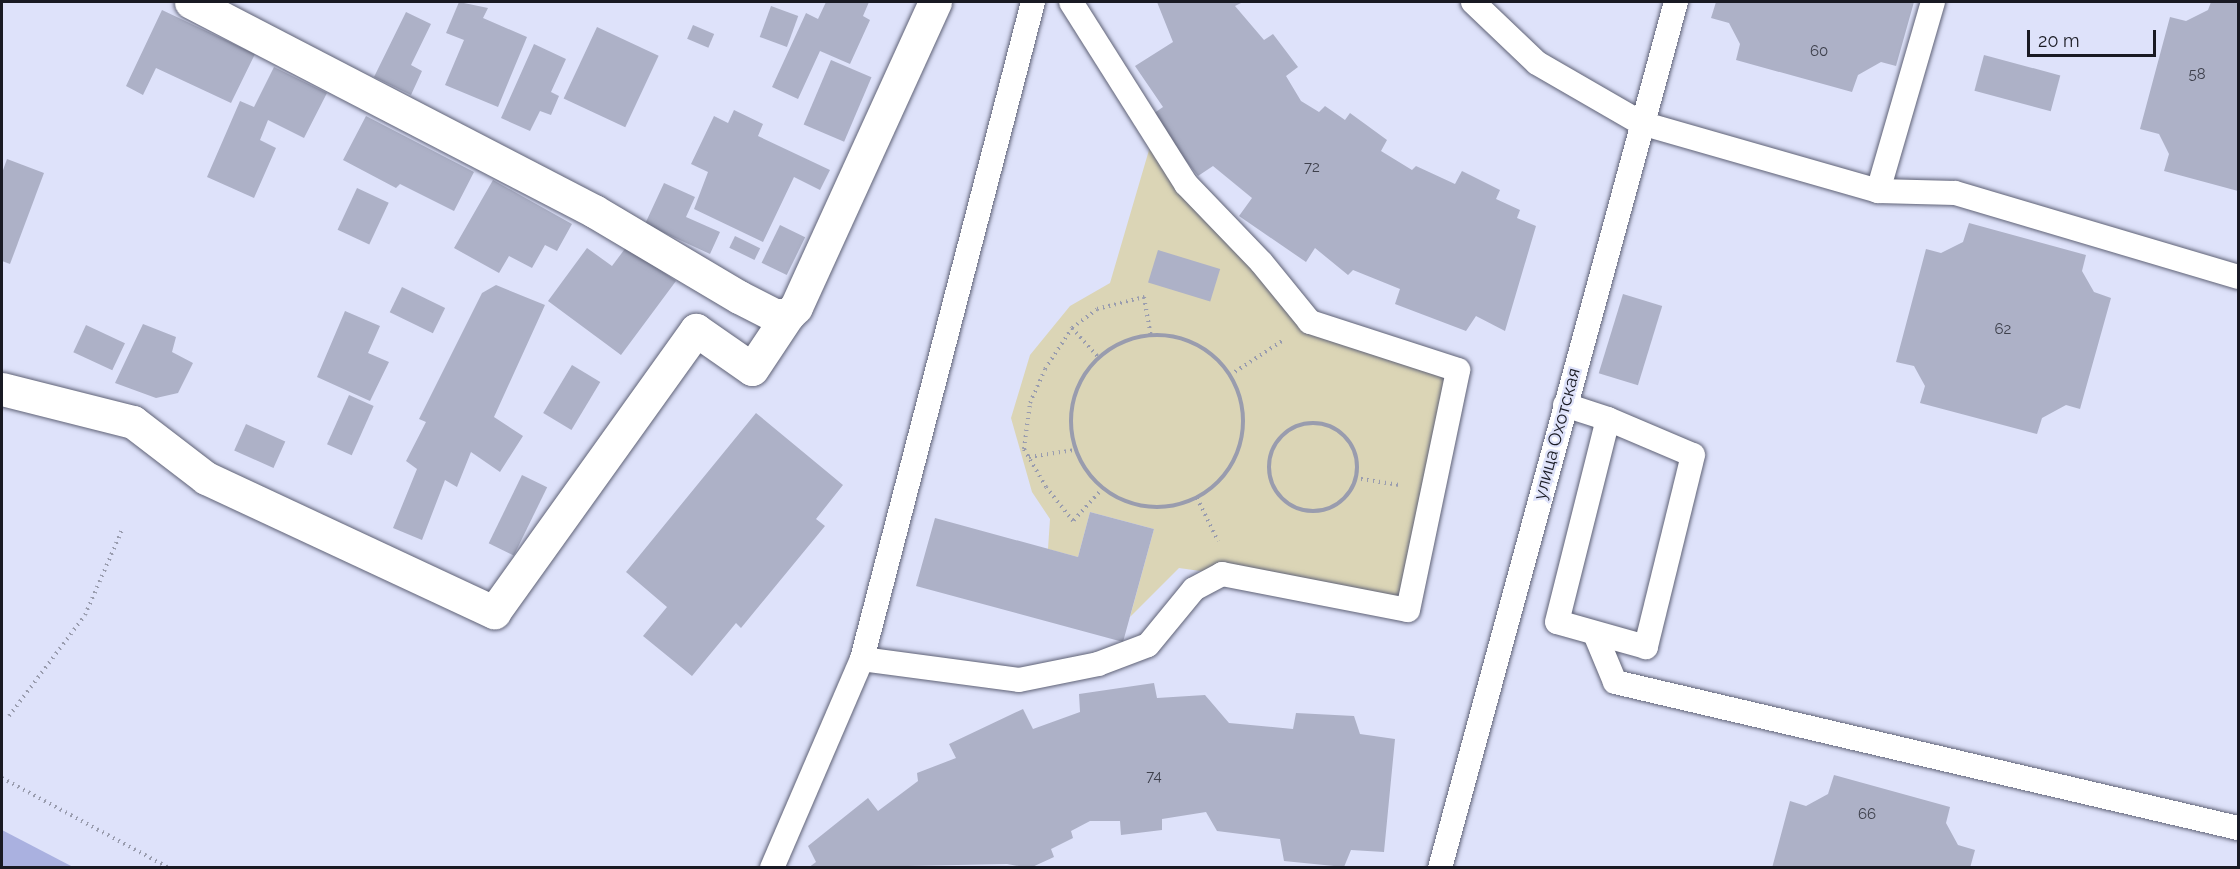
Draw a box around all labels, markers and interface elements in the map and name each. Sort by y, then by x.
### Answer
scale bar [2030,18,2159,56]
text: 20 m [2038,30,2080,51]
house number: 60 [1810,43,1828,61]
house number: 58 [2188,66,2206,84]
house number: 72 [1304,159,1320,177]
house number: 62 [1995,321,2011,339]
street label: улица Охотская [1529,366,1585,502]
house number: 74 [1146,768,1162,786]
house number: 66 [1858,806,1876,824]

